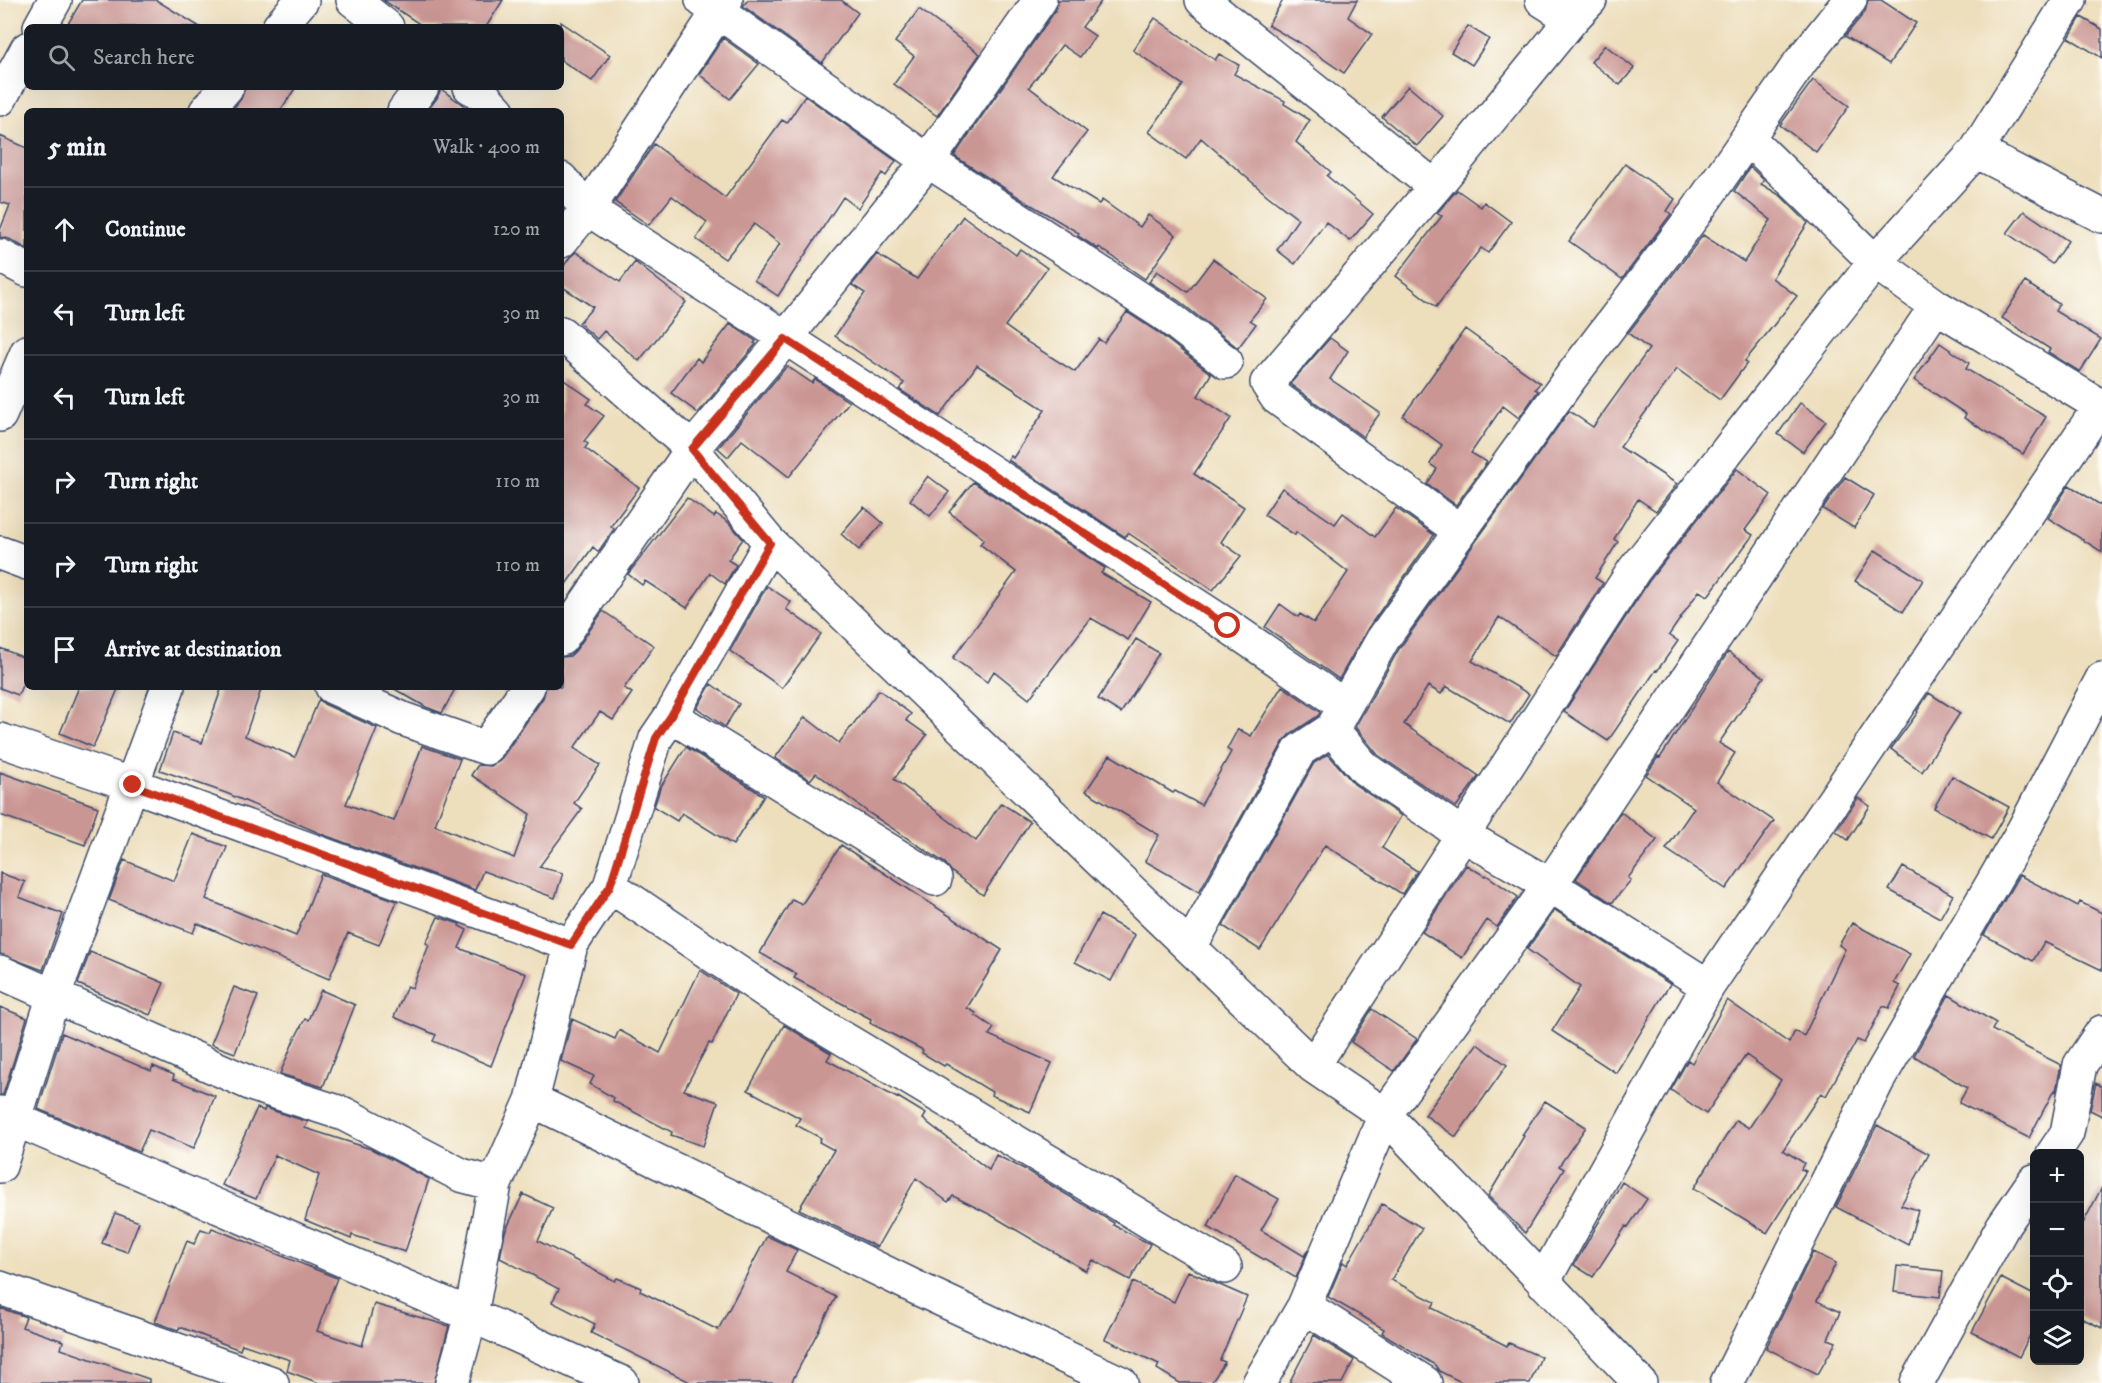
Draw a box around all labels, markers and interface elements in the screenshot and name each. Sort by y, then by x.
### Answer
search box [24,24,564,90]
icon: search [45,41,78,74]
text: Search here [93,44,195,71]
text: 5 min [48,131,106,164]
text: Walk · 400 m [433,135,540,160]
icon: ahead [48,213,81,246]
text: Continue [105,216,186,243]
text: 120 m [493,217,540,242]
icon: left [48,297,81,330]
text: Turn left [105,300,185,327]
text: 30 m [502,301,540,326]
icon: left [48,381,81,414]
text: Turn left [105,384,185,411]
text: 30 m [502,385,540,410]
icon: right [48,465,81,498]
text: Turn right [105,468,198,495]
text: 110 m [495,469,540,494]
icon: right [48,549,81,582]
text: Turn right [105,552,198,579]
text: 110 m [495,553,540,578]
route start [1214,612,1240,638]
icon: arrive [48,633,81,666]
text: Arrive at destination [105,636,282,663]
route end [119,771,145,797]
map controls [2030,1149,2084,1365]
button: + [2030,1149,2084,1203]
button: − [2030,1203,2084,1257]
button: locate [2030,1257,2084,1311]
button: layers [2030,1311,2084,1365]

